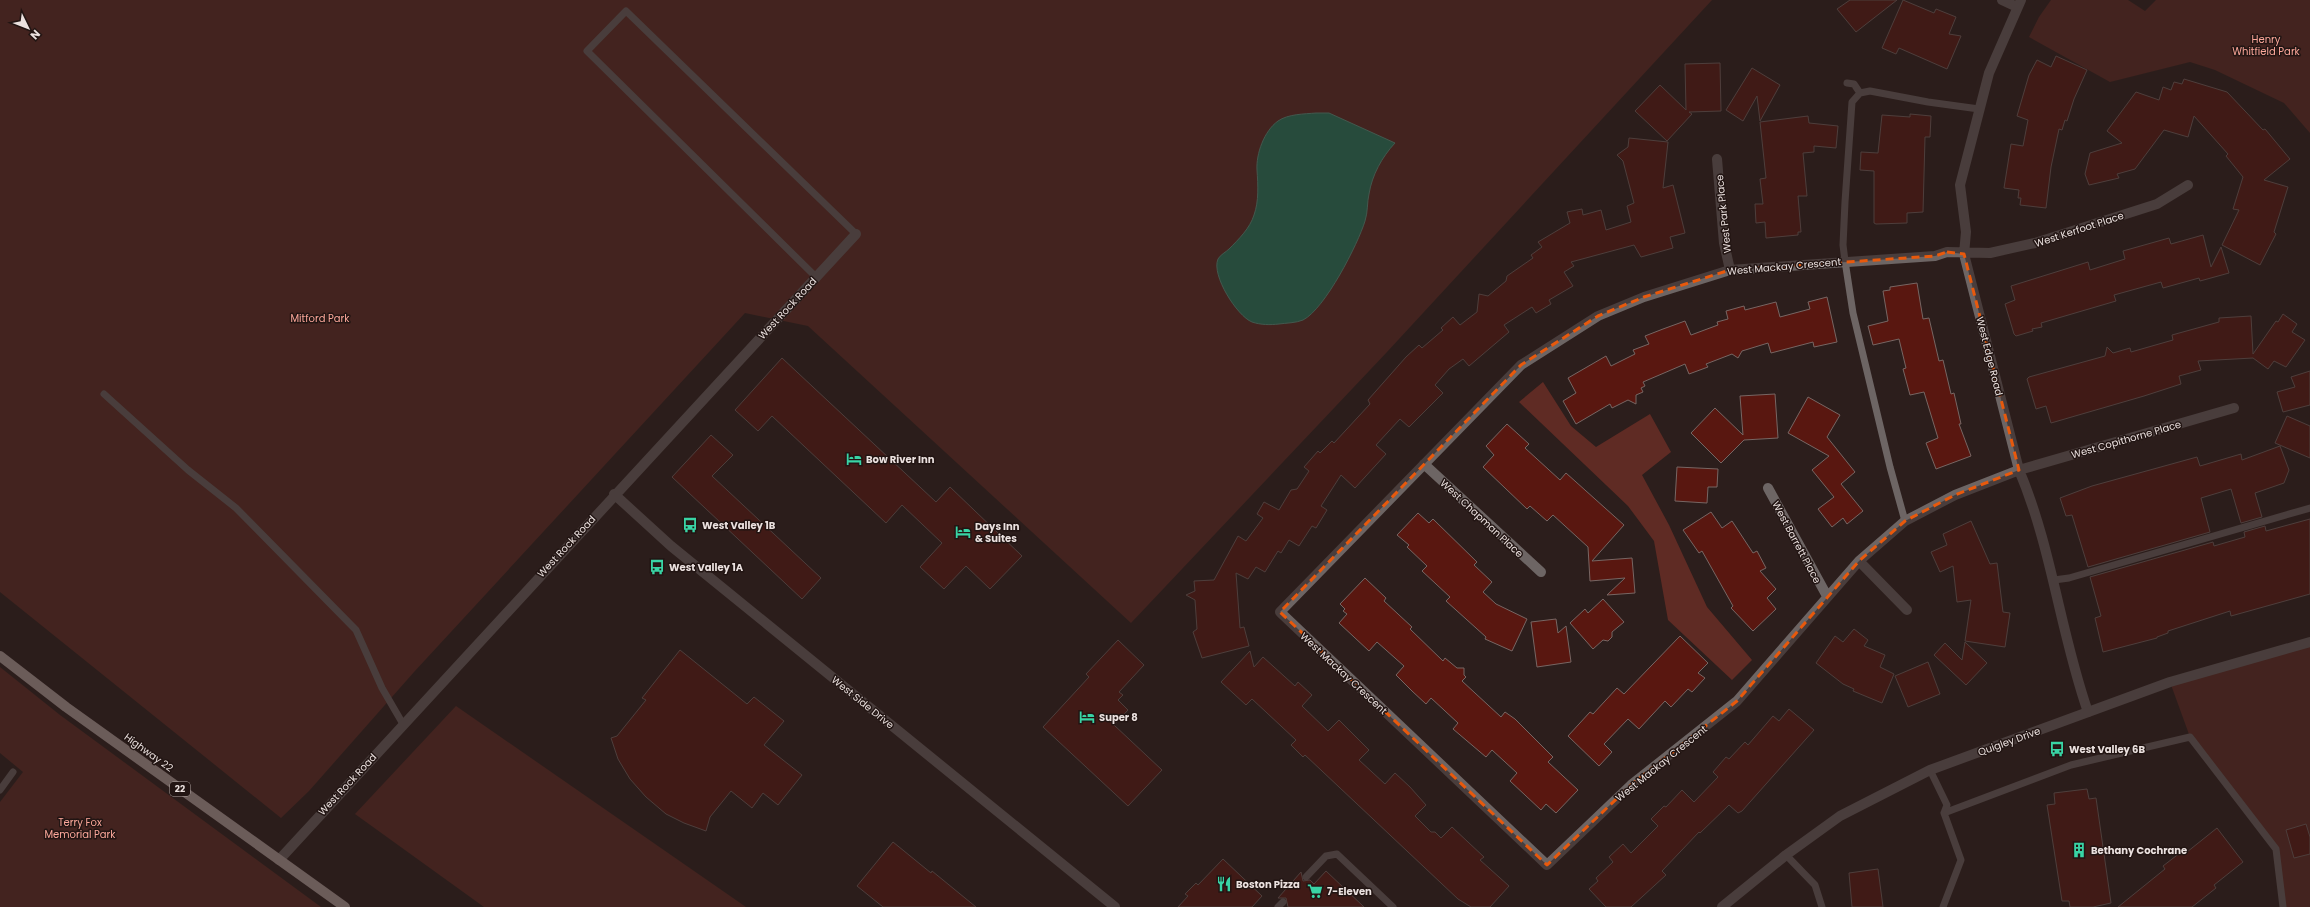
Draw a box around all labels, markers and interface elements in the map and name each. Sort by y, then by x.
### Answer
north arrow [8,8,48,48]
text: N [27,26,44,43]
park label: Henry Whitfield Park [2232,32,2301,59]
street label: West Park Place [1712,174,1735,254]
street label: West Kerfoot Place [2033,208,2126,251]
street label: West Mackay Crescent [1726,254,1842,279]
street label: West Rock Road [755,274,820,343]
park label: Mitford Park [291,311,350,326]
street label: West Edge Road [1972,315,2007,397]
street label: West Copithorne Place [2069,417,2183,462]
hotel icon: Bow River Inn [845,450,863,468]
place label: Bow River Inn [866,452,935,467]
street label: West Chapman Place [1437,476,1526,561]
street label: West Barrett Place [1769,498,1825,586]
street label: West Rock Road [534,512,599,581]
bus stop icon: West Valley 1B [681,516,699,534]
place label: West Valley 1B [702,518,776,533]
place label: Days Inn & Suites [975,519,1020,546]
hotel icon: Days Inn & Suites [954,523,972,541]
bus stop icon: West Valley 1A [648,558,666,576]
place label: West Valley 1A [669,560,744,575]
street label: West Mackay Crescent [1297,629,1391,718]
street label: West Side Drive [828,672,897,732]
hotel icon: Super 8 [1078,708,1096,726]
place label: Super 8 [1099,710,1138,725]
street label: West Mackay Crescent [1612,721,1711,805]
street label: Quigley Drive [1976,723,2043,760]
street label: Highway 22 [121,729,176,775]
bus stop icon: West Valley 6B [2048,740,2066,758]
place label: West Valley 6B [2069,742,2145,757]
street label: West Rock Road [315,750,380,819]
road number: 22 [170,782,190,796]
park label: Terry Fox Memorial Park [44,815,116,842]
building icon: Bethany Cochrane [2070,841,2088,859]
place label: Bethany Cochrane [2091,843,2187,858]
restaurant icon: Boston Pizza [1215,875,1233,893]
place label: Boston Pizza [1236,877,1300,892]
supermarket icon: 7-Eleven [1306,882,1324,900]
place label: 7-Eleven [1327,884,1372,899]

